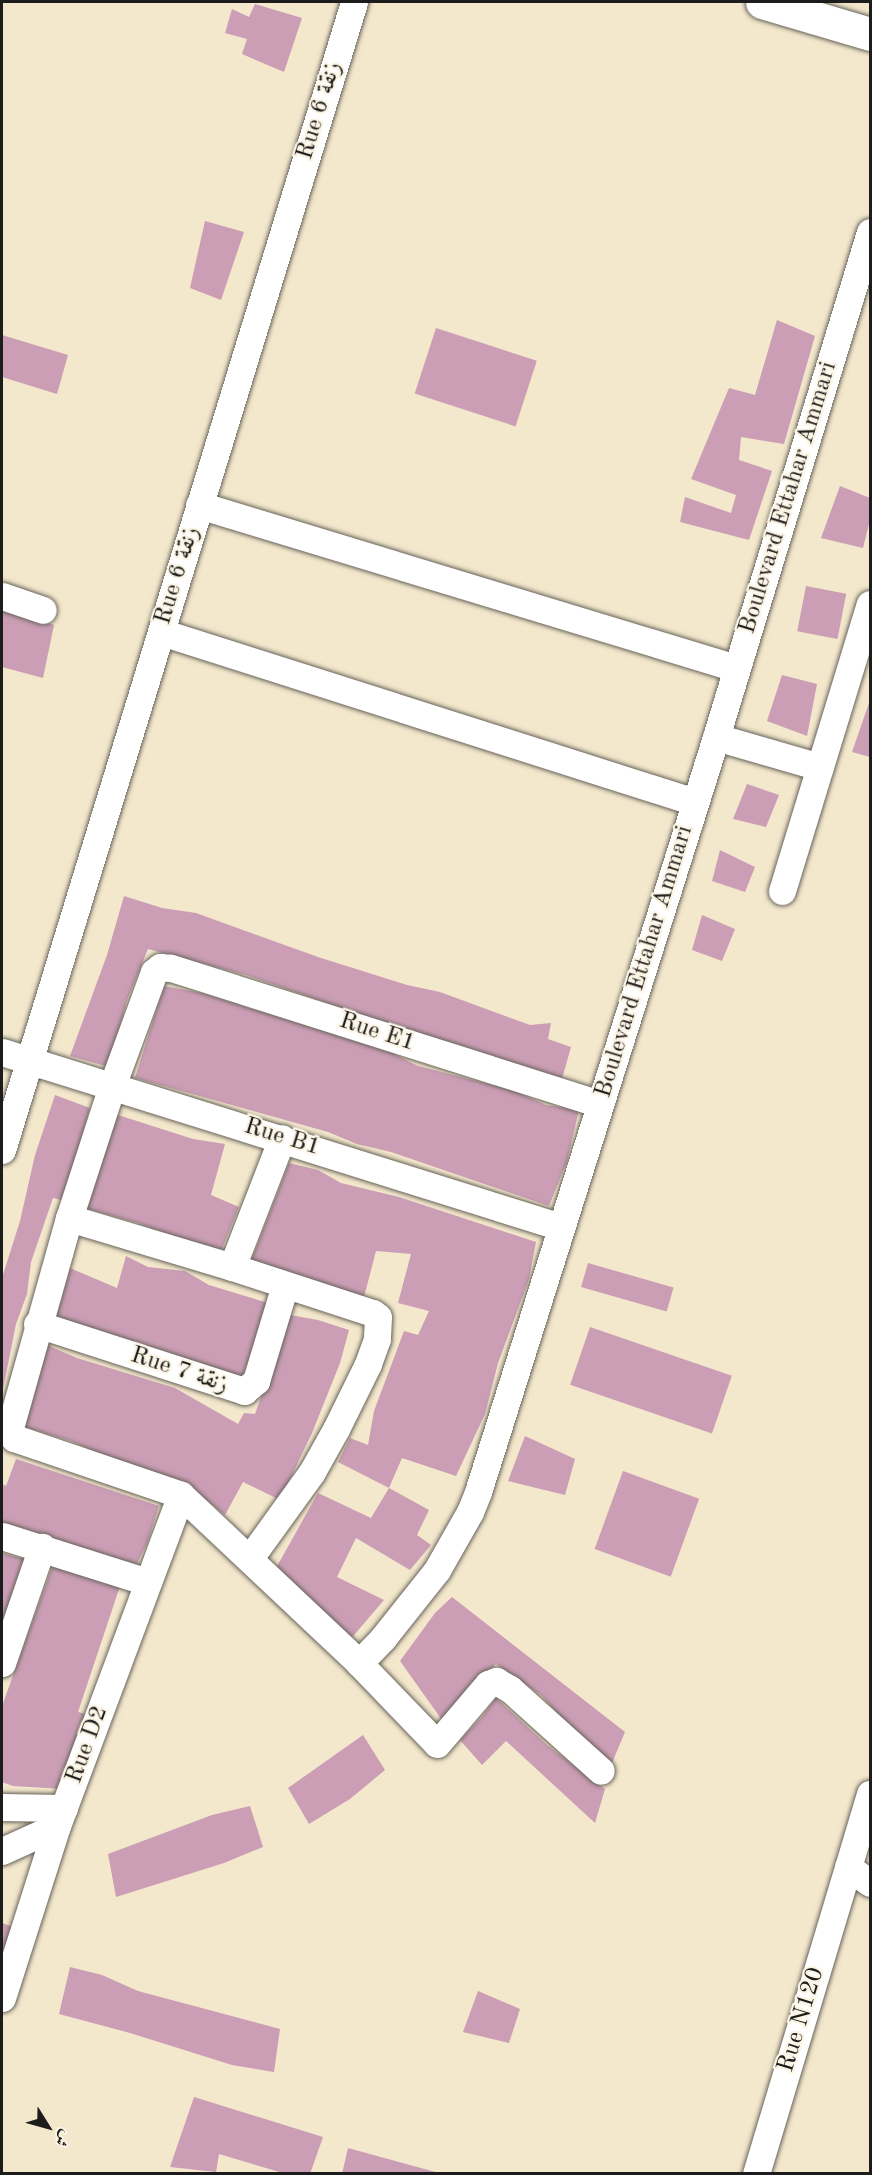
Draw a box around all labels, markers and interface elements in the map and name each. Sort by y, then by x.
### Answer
street label: Rue 6 زنقة [292,59,348,163]
street label: Boulevard Ettahar Ammari [734,358,844,638]
street label: Rue 6 زنقة [150,524,206,628]
street label: Boulevard Ettahar Ammari [590,822,700,1102]
street label: Rue E1 [335,1007,419,1059]
street label: Rue B1 [240,1113,324,1163]
street label: Rue 7 زنقة [127,1342,231,1400]
street label: Rue D2 [61,1702,115,1788]
street label: Rue N120 [772,1964,832,2076]
north arrow [18,2097,78,2157]
text: ش [51,2127,74,2149]

